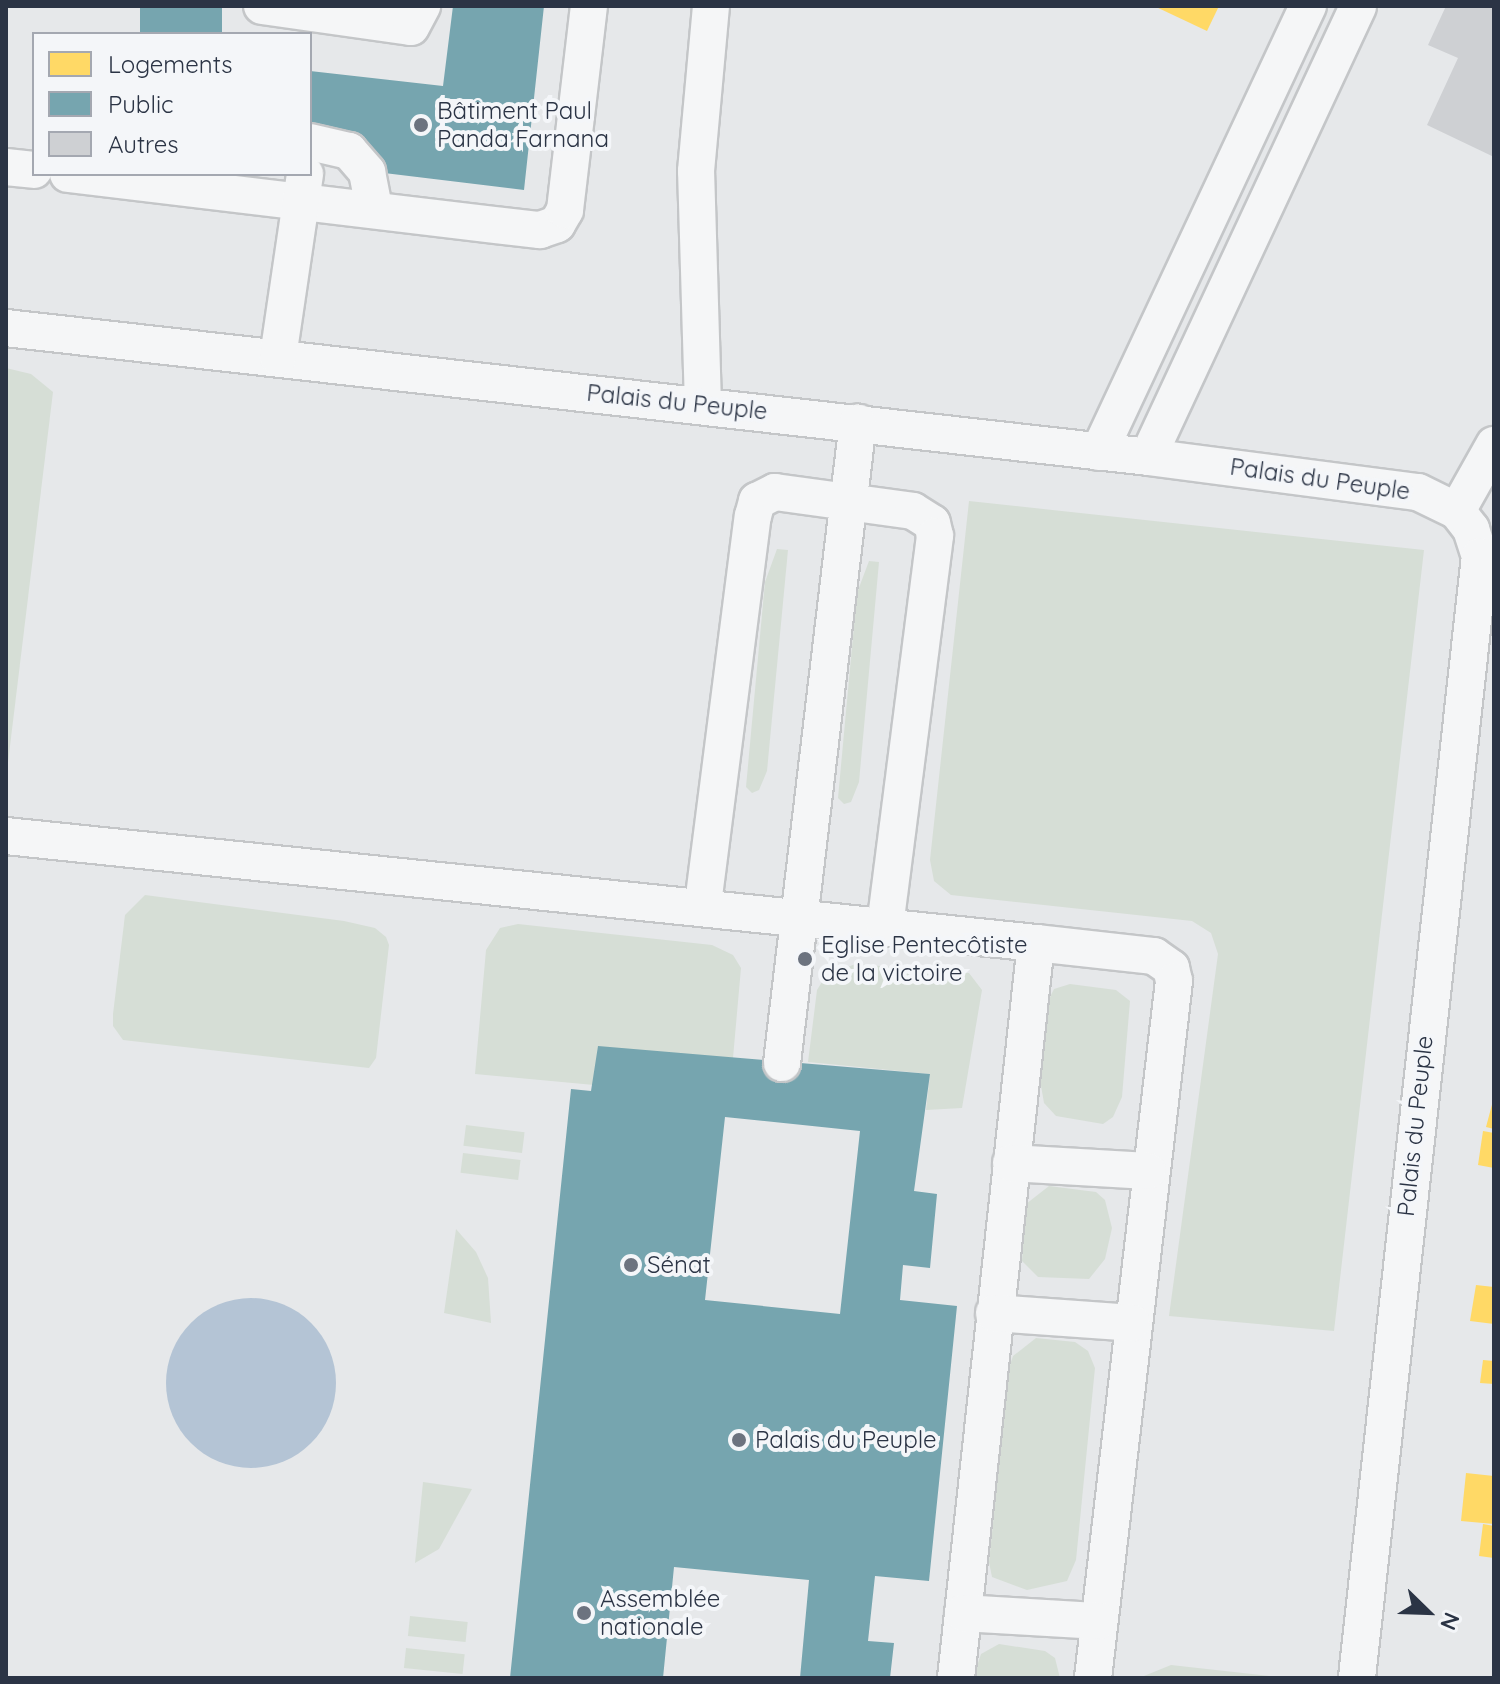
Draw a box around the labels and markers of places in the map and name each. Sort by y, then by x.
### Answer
place label: Bâtiment Paul Panda Farnana [437,97,609,153]
marker: Bâtiment Paul Panda Farnana [412,116,430,134]
place label: Eglise Pentecôtiste de la victoire [821,931,1027,987]
marker: Eglise Pentecôtiste de la victoire [796,950,814,968]
place label: Sénat [647,1251,711,1279]
marker: Sénat [622,1256,640,1274]
place label: Palais du Peuple [755,1426,937,1454]
marker: Palais du Peuple [730,1431,748,1449]
place label: Assemblée nationale [600,1585,720,1641]
marker: Assemblée nationale [575,1604,593,1622]

